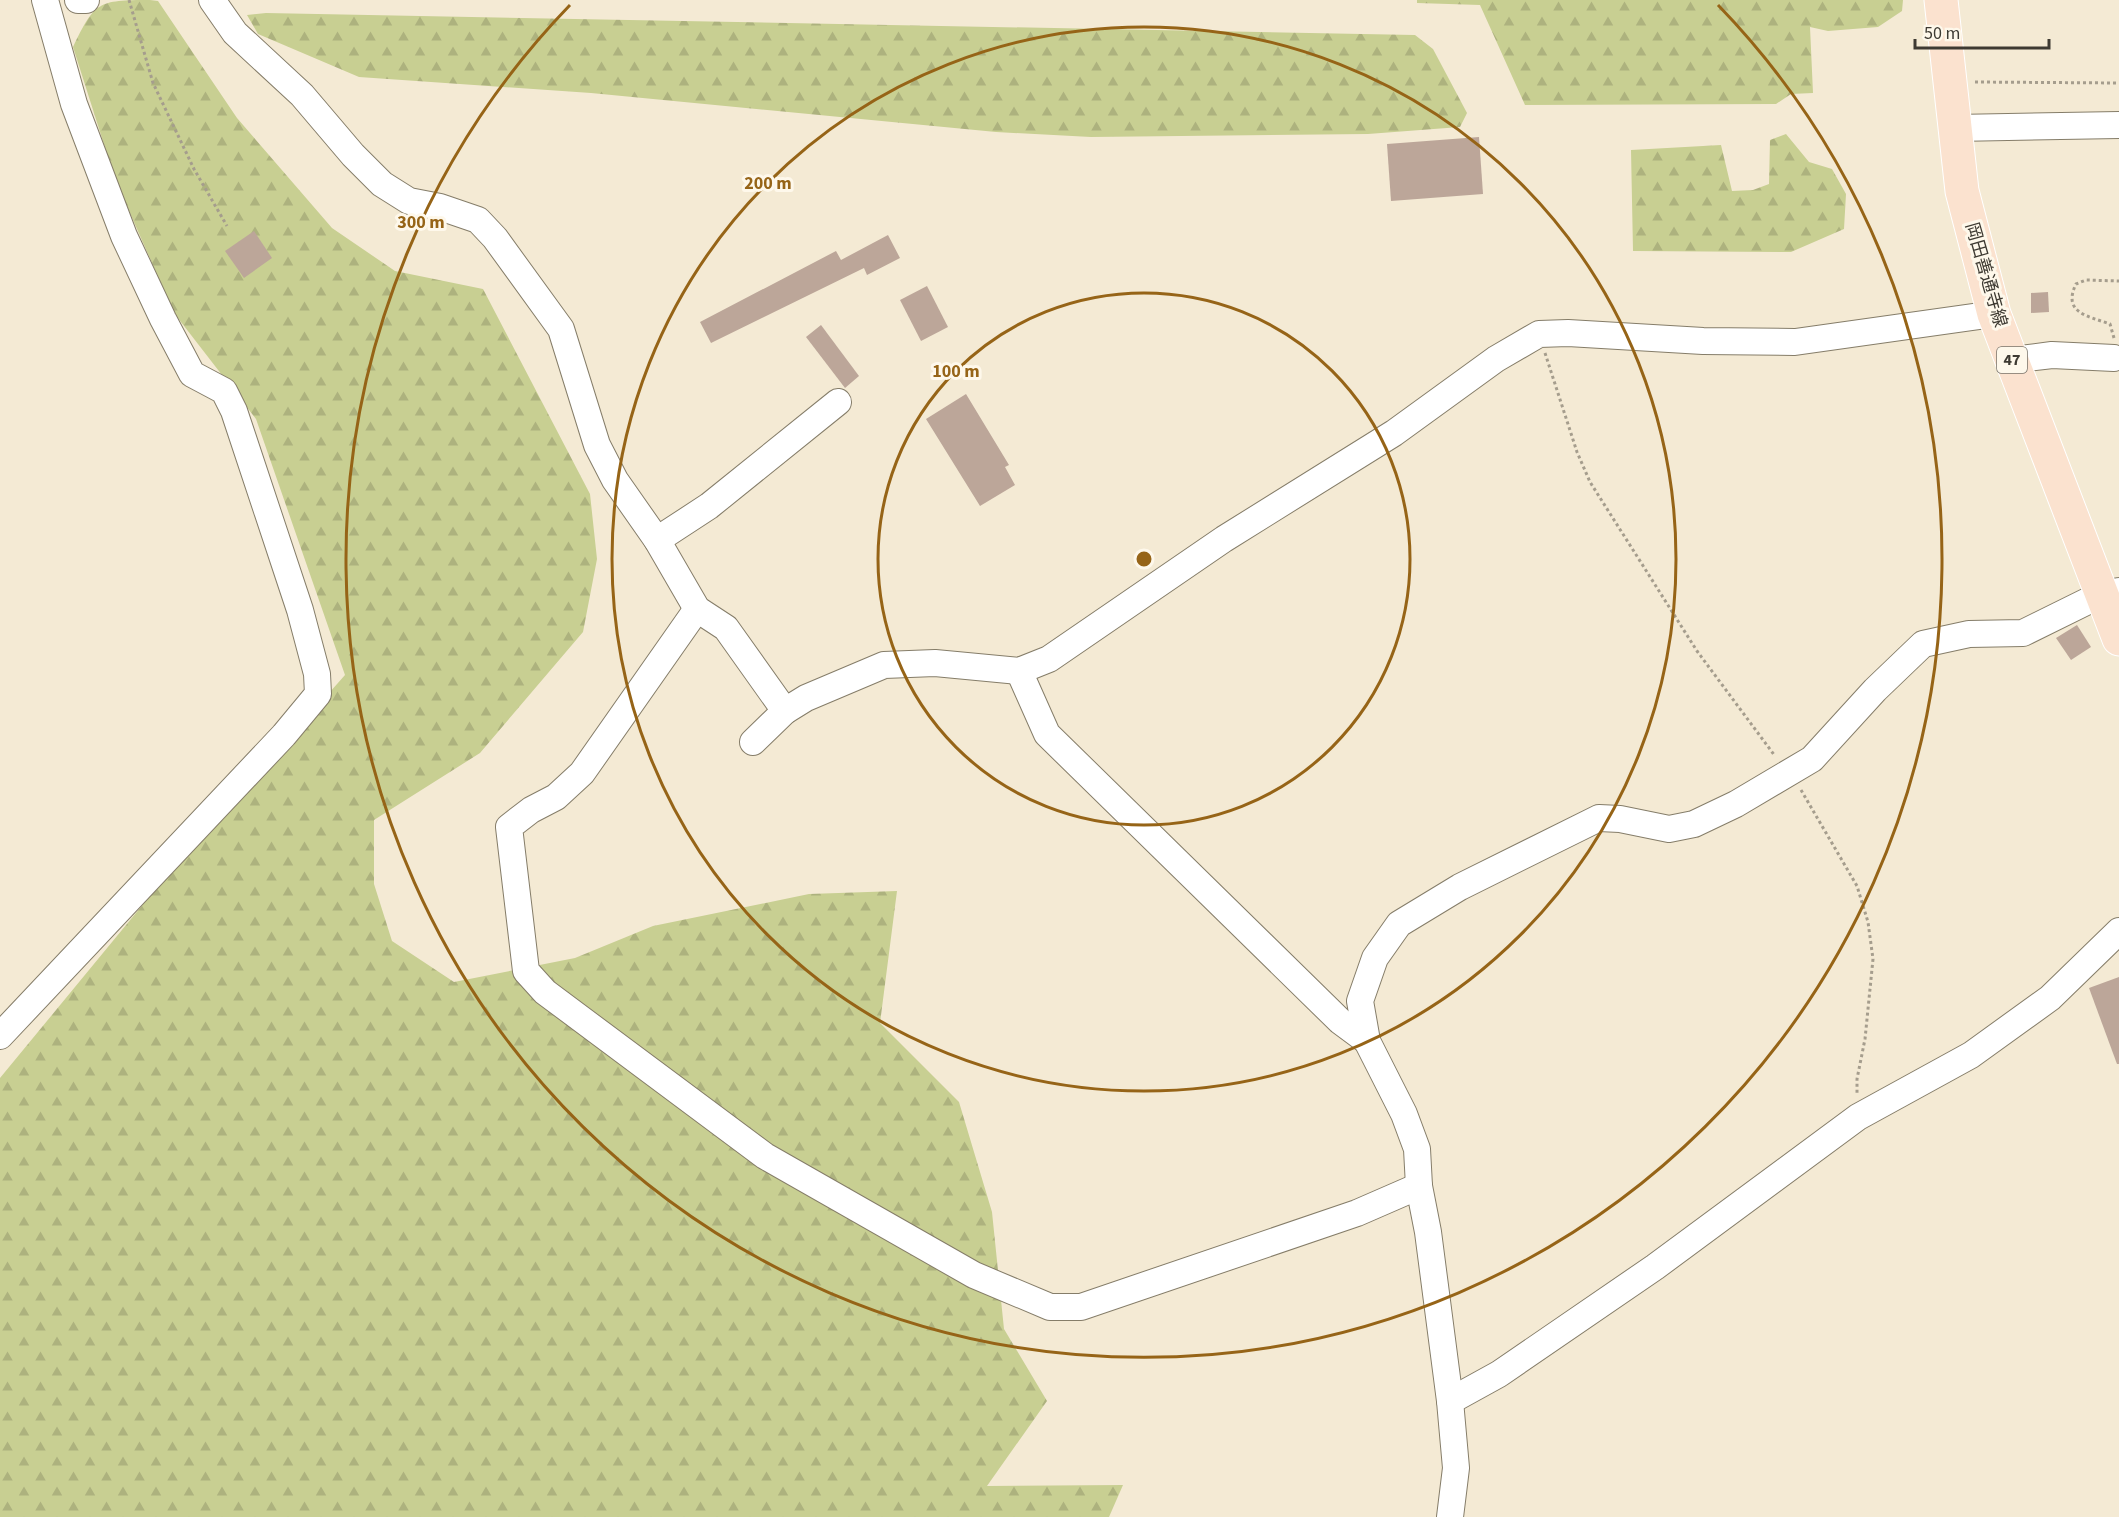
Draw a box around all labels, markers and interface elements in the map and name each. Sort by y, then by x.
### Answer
scale bar [1915,12,2048,50]
text: 50 m [1924,21,1960,46]
text: 200 m [744,171,792,196]
text: 300 m [397,210,445,235]
street label: 岡田善通寺線 [1959,220,2013,330]
road number: 47 [1997,347,2027,373]
text: 100 m [932,359,980,384]
centre of rings [1134,549,1154,569]

